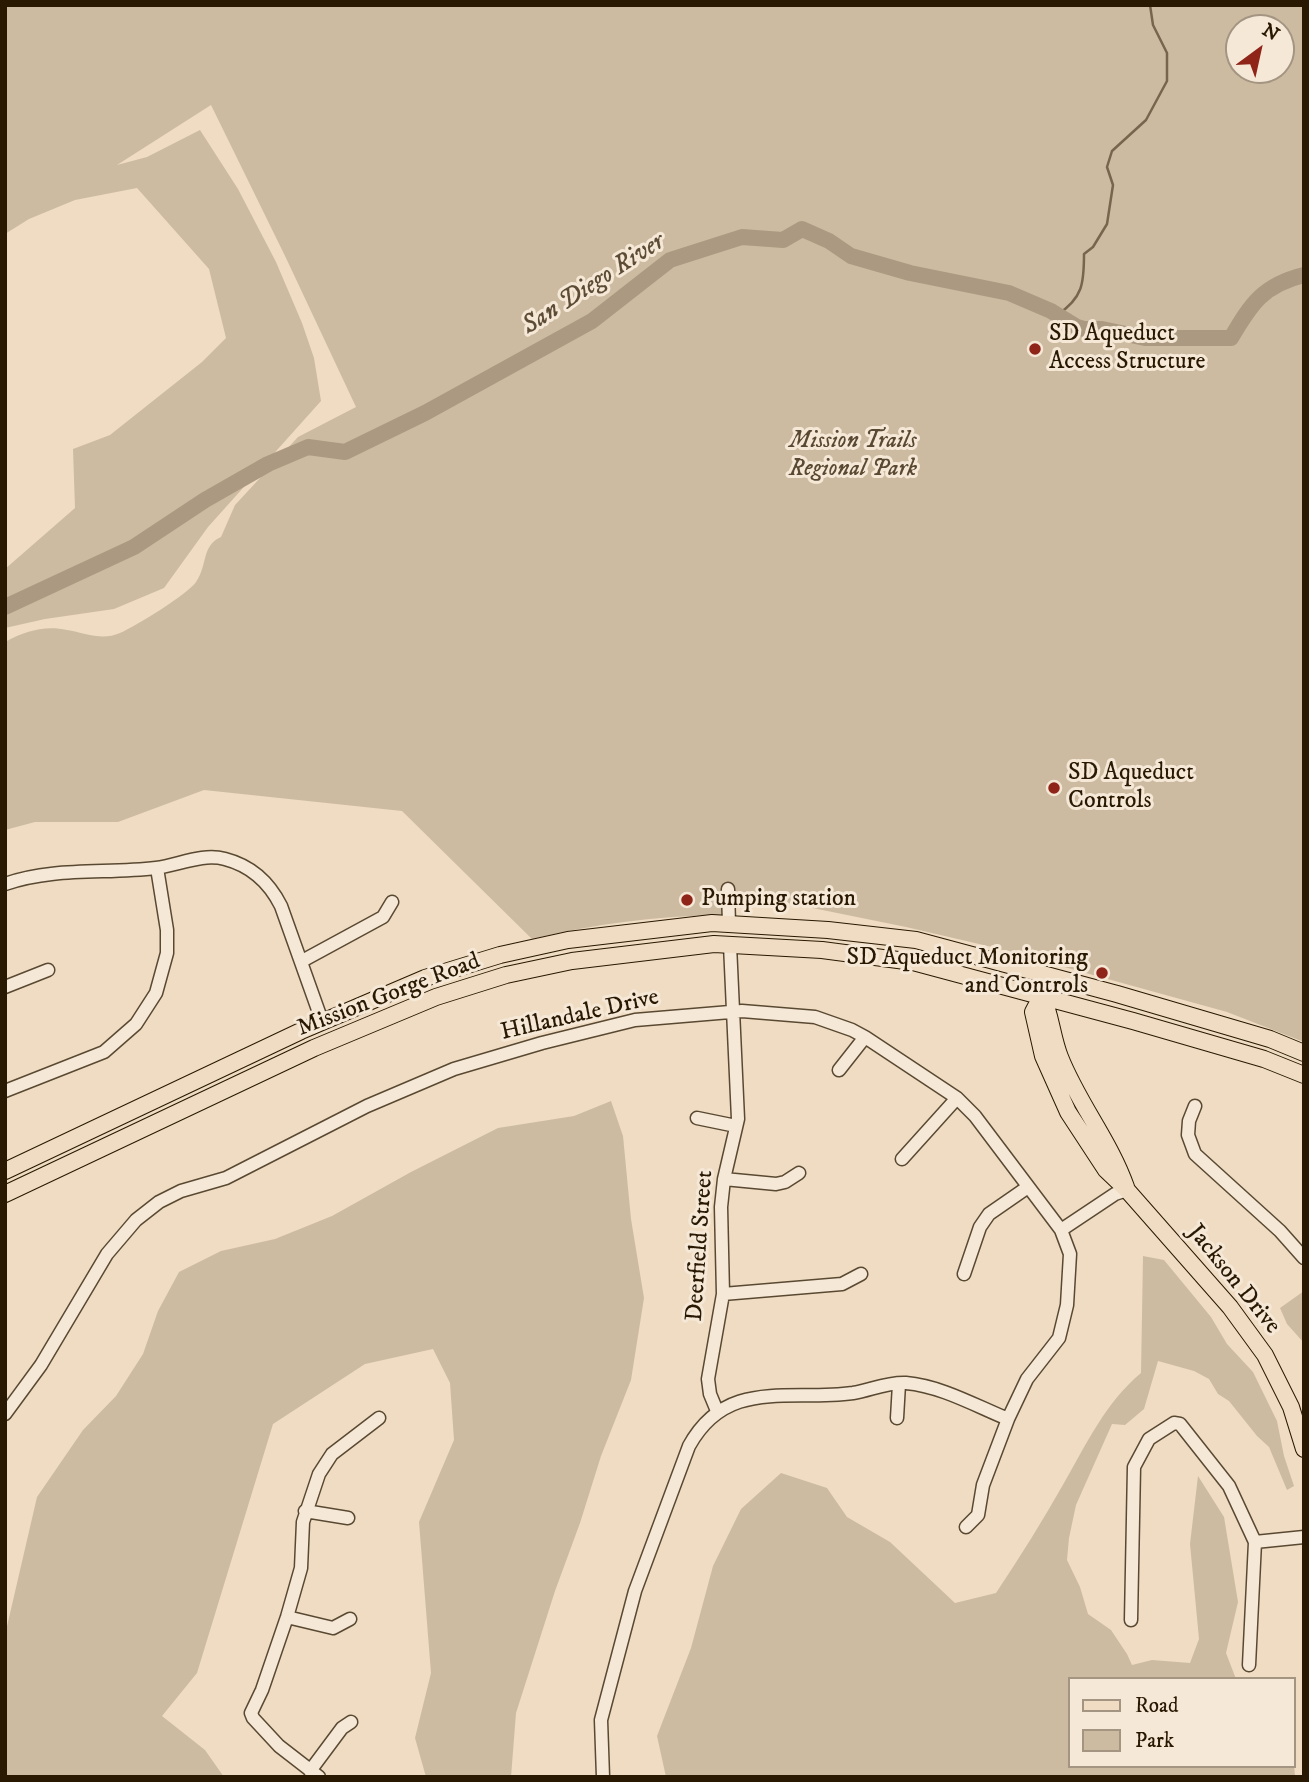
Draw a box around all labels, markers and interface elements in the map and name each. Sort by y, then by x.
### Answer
north arrow [1225,14,1295,84]
text: N [1258,19,1283,47]
water label: San Diego River [517,227,671,343]
place label: SD Aqueduct Access Structure [1049,321,1205,377]
marker: SD Aqueduct Access Structure [1027,341,1043,357]
park label: Mission Trails Regional Park [789,428,917,484]
place label: SD Aqueduct Controls [1068,760,1194,816]
marker: SD Aqueduct Controls [1046,780,1062,796]
place label: Pumping station [701,886,856,914]
marker: Pumping station [679,892,695,908]
place label: SD Aqueduct Monitoring and Controls [846,945,1088,1001]
street label: Mission Gorge Road [294,948,484,1044]
marker: SD Aqueduct Monitoring and Controls [1094,965,1110,981]
street label: Hillandale Drive [498,984,662,1048]
street label: Deerfield Street [681,1170,721,1322]
street label: Jackson Drive [1180,1220,1286,1340]
legend [1068,1677,1295,1768]
text: Road [1135,1693,1179,1719]
text: Park [1135,1728,1174,1754]

